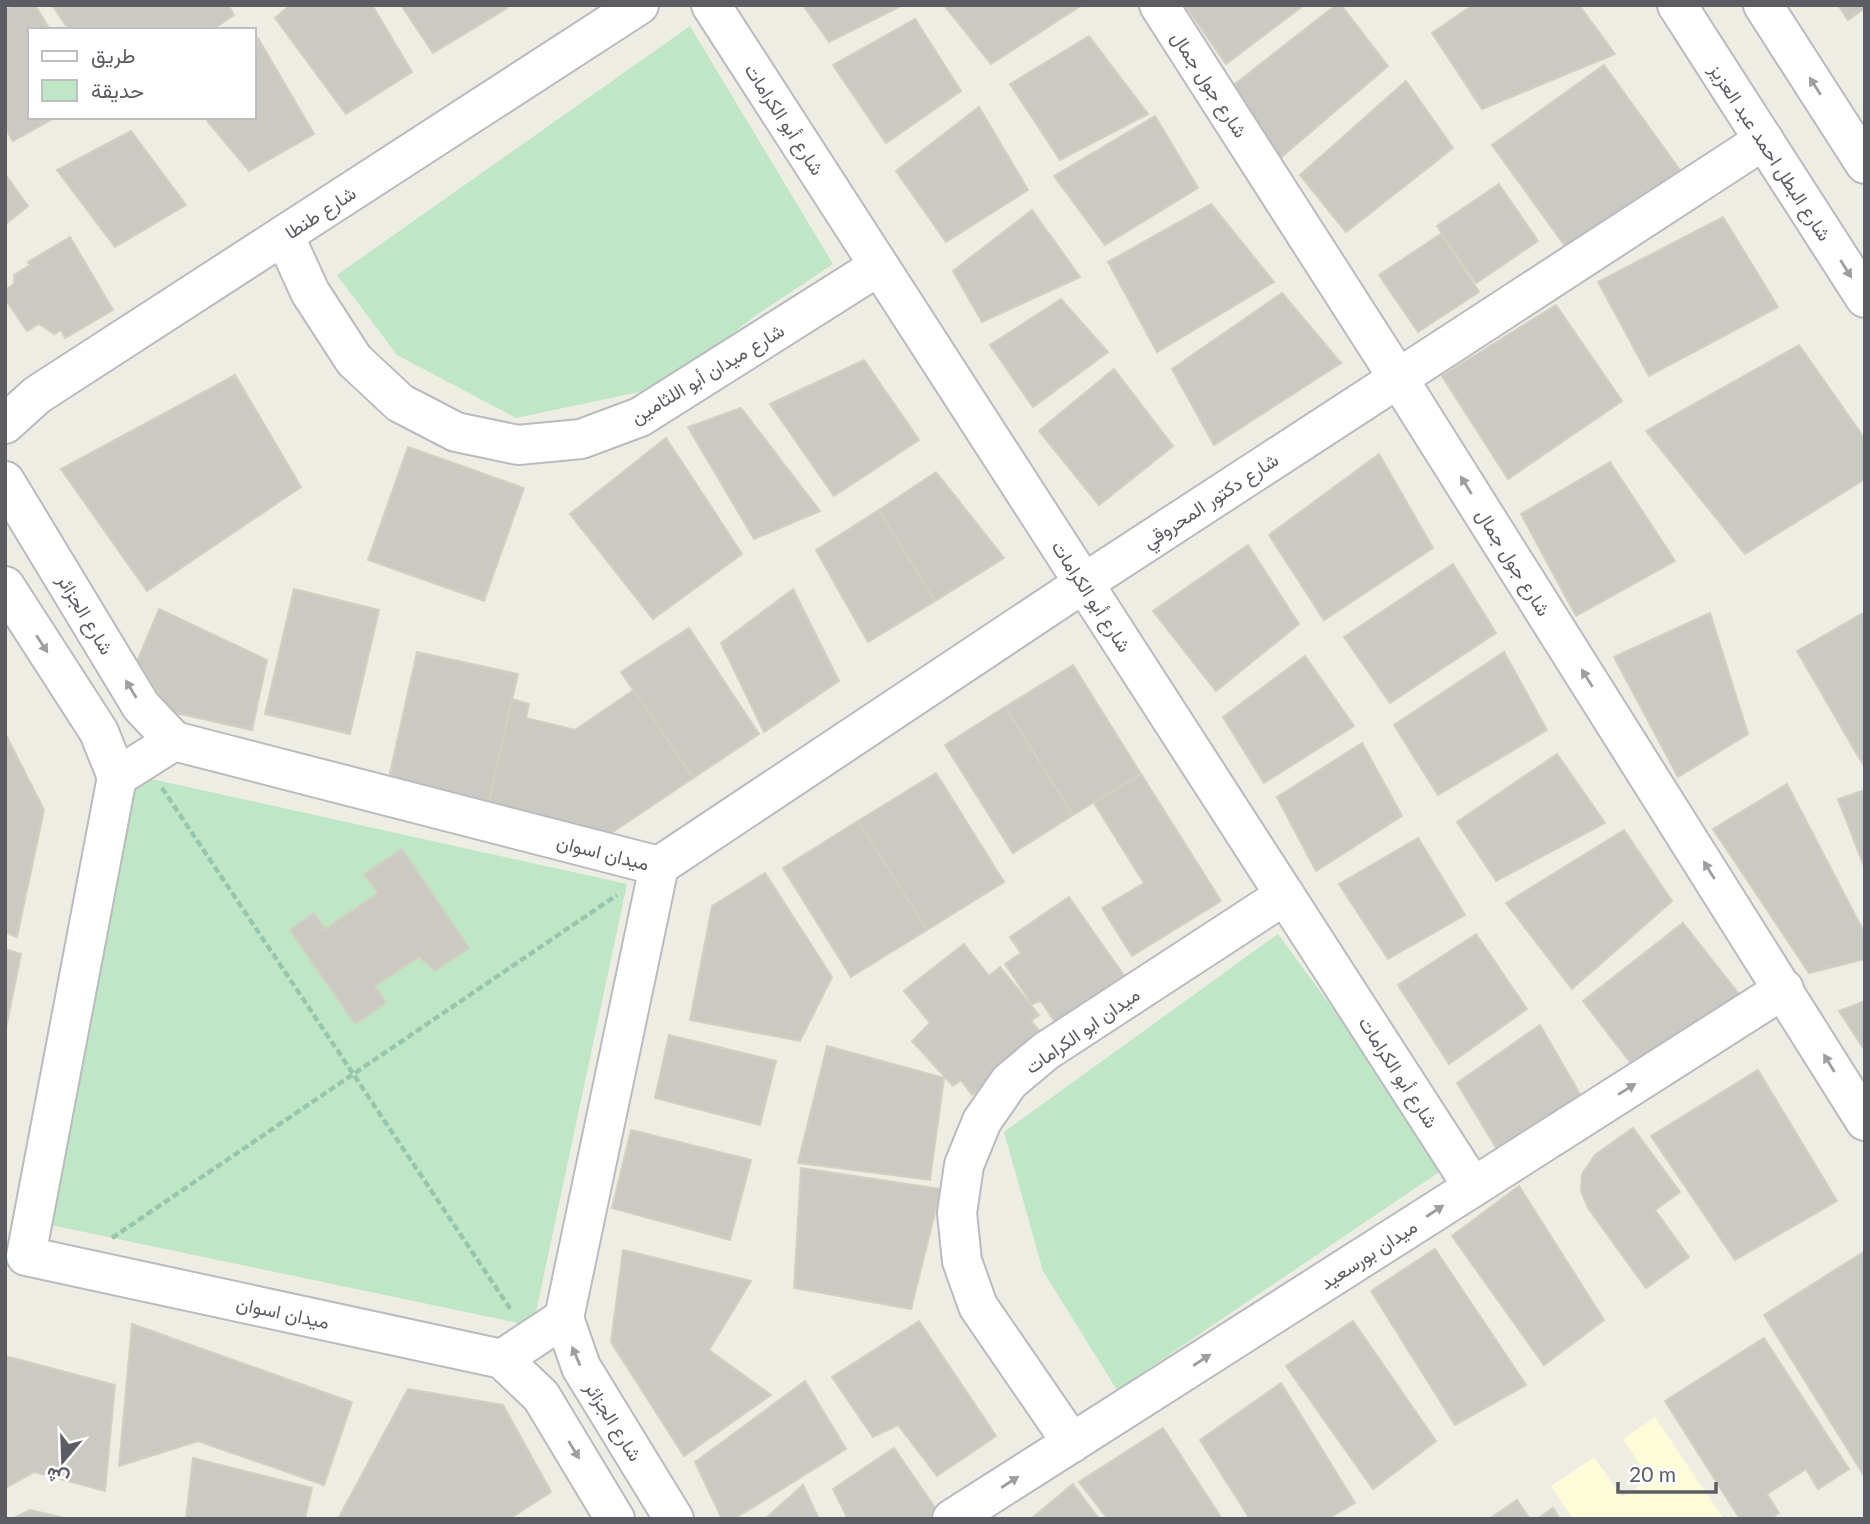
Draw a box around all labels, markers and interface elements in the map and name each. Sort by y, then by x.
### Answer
street label: شارع جول جمال [1165,27,1253,143]
legend [28,28,256,119]
text: طريق [91,42,136,69]
street label: شارع البطل احمد عبد العزيز [1703,58,1837,246]
street label: شارع أبو الكرامات [739,59,830,180]
one-way arrow [1808,76,1821,95]
text: حديقة [91,77,144,103]
street label: شارع طنطا [280,181,361,245]
one-way arrow [1839,260,1853,278]
street label: شارع ميدان أبو اللثامين [626,318,789,430]
street label: شارع دكتور المحروقي [1138,448,1285,557]
one-way arrow [1459,476,1472,495]
street label: شارع جول جمال [1470,504,1556,621]
street label: شارع أبو الكرامات [1046,536,1137,657]
street label: شارع الجزائر [51,569,119,659]
one-way arrow [35,634,48,653]
one-way arrow [1581,668,1594,687]
one-way arrow [124,679,137,698]
street label: ميدان اسوان [554,829,652,876]
one-way arrow [1702,860,1715,880]
street label: ميدان ابو الكرامات [1020,982,1144,1079]
street label: شارع أبو الكرامات [1353,1012,1444,1133]
one-way arrow [1823,1054,1836,1073]
one-way arrow [1617,1082,1636,1095]
one-way arrow [1425,1205,1444,1218]
street label: ميدان بورسعيد [1315,1214,1421,1295]
street label: ميدان اسوان [234,1291,332,1334]
one-way arrow [570,1345,581,1366]
one-way arrow [1192,1353,1211,1366]
street label: شارع الجزائر [578,1376,647,1466]
north arrow [28,1426,98,1496]
one-way arrow [567,1441,580,1460]
scale bar [1618,1450,1716,1494]
text: 20 m [1629,1461,1676,1486]
text: ش [43,1462,72,1492]
one-way arrow [1001,1475,1019,1489]

